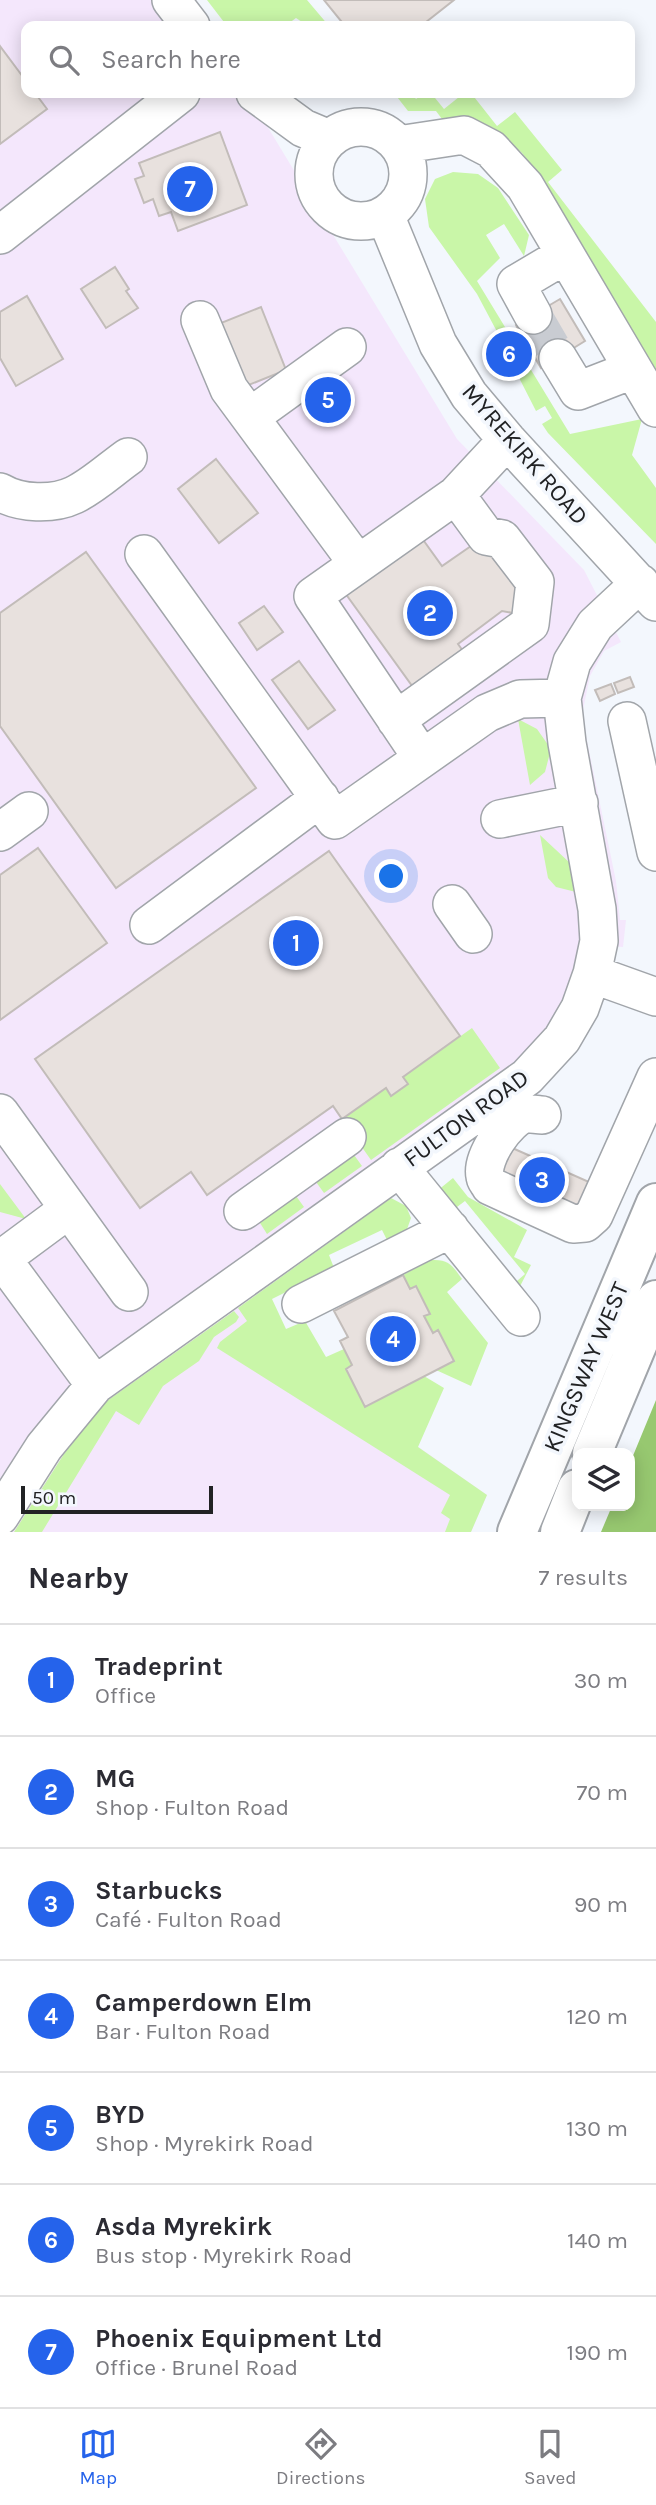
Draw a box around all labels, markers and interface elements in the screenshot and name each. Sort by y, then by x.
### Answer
search box [21,21,635,98]
icon: search [45,41,83,79]
text: Search here [101,44,241,75]
pin: 7 [167,163,213,215]
pin: 6 [486,328,532,380]
pin: 5 [305,374,351,426]
street label: MYREKIRK ROAD [456,378,594,530]
pin: 2 [407,587,453,639]
your location [374,859,408,893]
pin: 1 [273,917,319,969]
street label: FULTON ROAD [398,1063,534,1173]
pin: 3 [519,1154,565,1206]
street label: KINGSWAY WEST [538,1278,634,1456]
pin: 4 [370,1313,416,1365]
map controls [572,1448,635,1511]
button: layers [572,1448,635,1511]
scale bar [21,1483,214,1515]
text: 50 m [32,1487,76,1509]
text: Nearby [28,1560,128,1596]
text: 7 results [538,1564,628,1591]
text: Tradeprint [95,1651,223,1682]
text: 1 [47,1667,55,1694]
text: 30 m [574,1667,628,1694]
text: Office [95,1682,156,1709]
text: MG [95,1763,135,1794]
text: 2 [44,1779,58,1806]
text: 70 m [577,1779,628,1806]
text: Shop · Fulton Road [95,1794,289,1821]
text: Starbucks [95,1875,222,1906]
text: 3 [44,1891,58,1918]
text: 90 m [574,1891,628,1918]
text: Café · Fulton Road [95,1906,282,1933]
text: Camperdown Elm [95,1987,312,2018]
text: 4 [44,2003,58,2030]
text: 120 m [566,2003,628,2030]
text: Bar · Fulton Road [95,2018,271,2045]
text: BYD [95,2099,145,2130]
text: 5 [44,2115,58,2142]
text: 130 m [566,2115,628,2142]
text: Shop · Myrekirk Road [95,2130,314,2157]
text: Asda Myrekirk [95,2211,272,2242]
text: 6 [44,2227,58,2254]
text: 140 m [567,2227,628,2254]
text: Bus stop · Myrekirk Road [95,2242,352,2269]
text: Phoenix Equipment Ltd [95,2323,383,2354]
text: 7 [45,2339,57,2366]
text: 190 m [566,2339,628,2366]
text: Office · Brunel Road [95,2354,298,2381]
tab: Map [79,2425,117,2489]
tab: Directions [276,2425,365,2489]
tab: Saved [524,2425,577,2489]

